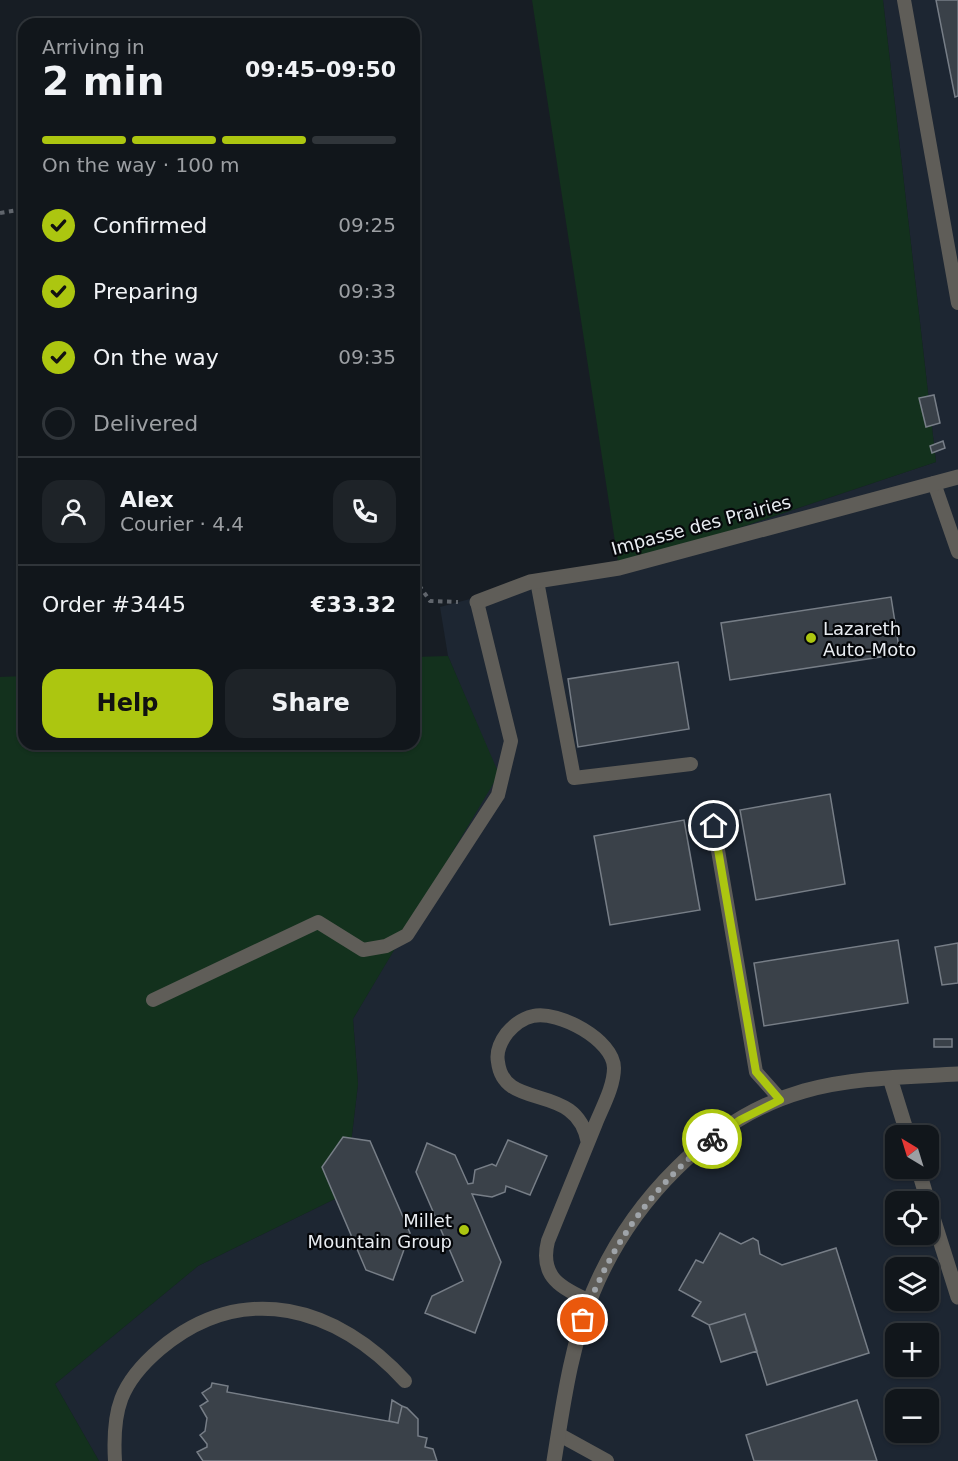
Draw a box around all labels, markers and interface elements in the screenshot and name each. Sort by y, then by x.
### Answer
text: Arriving in [42,35,145,59]
text: 09:45–09:50 [245,57,396,82]
text: 2 min [42,59,164,104]
text: On the way · 100 m [42,153,240,177]
icon: check [42,209,75,242]
text: Confirmed [93,213,207,238]
text: 09:25 [338,213,396,237]
icon: check [42,275,75,308]
text: Preparing [93,279,199,304]
text: 09:33 [338,279,396,303]
icon: check [42,341,75,374]
text: On the way [93,345,219,370]
text: 09:35 [338,345,396,369]
text: Delivered [93,411,198,436]
button: person [42,480,105,543]
button: phone [333,480,396,543]
text: Alex [120,487,174,512]
street label: Impasse des Prairies [609,491,793,559]
text: Courier · 4.4 [120,512,244,536]
text: Order #3445 [42,592,186,617]
text: €33.32 [311,592,396,617]
place label: Lazareth Auto-Moto [823,618,916,660]
marker: Lazareth Auto-Moto [804,631,818,645]
button: Help [42,669,213,738]
button: Share [225,669,396,738]
pin [688,800,739,851]
icon: home [697,809,730,842]
courier [682,1109,742,1169]
icon: bike [696,1123,729,1156]
north arrow [885,1125,939,1179]
map controls [885,1125,939,1443]
button: locate [885,1191,939,1245]
place label: Millet Mountain Group [308,1210,452,1252]
marker: Millet Mountain Group [457,1223,471,1237]
button: layers [885,1257,939,1311]
pin [557,1294,608,1345]
icon: bag [566,1303,599,1336]
button: + [885,1323,939,1377]
button: − [885,1389,939,1443]

